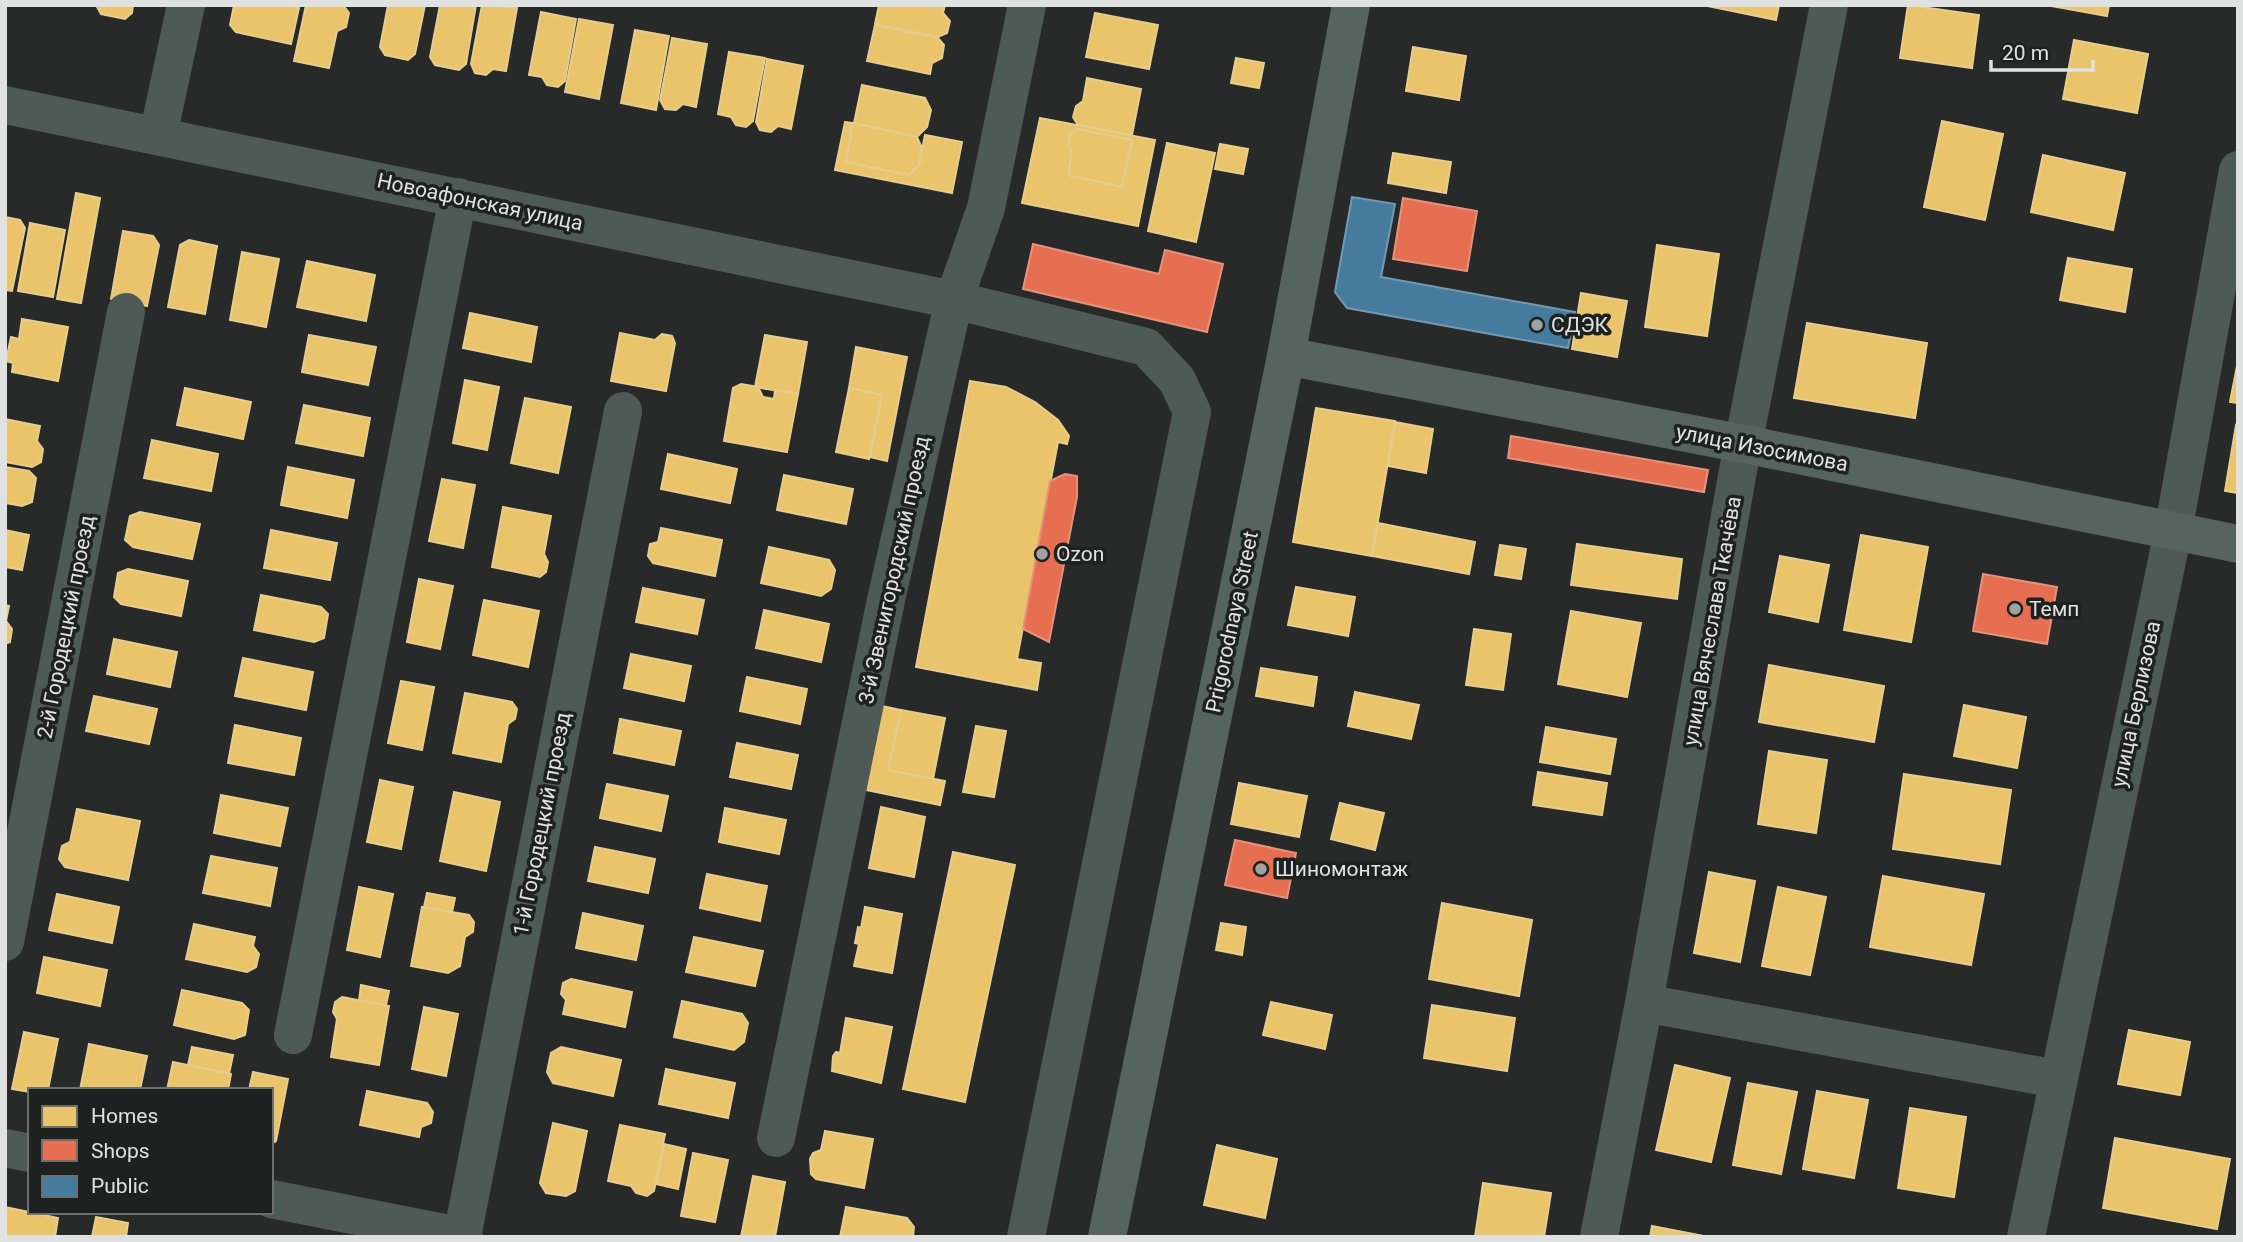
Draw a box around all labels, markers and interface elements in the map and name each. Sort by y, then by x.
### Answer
scale bar [1991,28,2092,72]
text: 20 m [2002,41,2049,65]
street label: Новоафонская улица [375,168,585,236]
place label: СДЭК [1551,313,1609,337]
marker: СДЭК [1529,317,1545,333]
street label: улица Изосимова [1674,420,1850,476]
street label: 3-й Звенигородский проезд [854,434,934,706]
street label: улица Вячеслава Ткачёва [1678,494,1746,748]
street label: 2-й Городецкий проезд [33,513,100,741]
street label: Prigorodnaya Street [1201,529,1263,715]
place label: Ozon [1056,542,1104,566]
marker: Ozon [1034,546,1050,562]
place label: Темп [2029,597,2079,621]
marker: Темп [2007,601,2023,617]
street label: улица Берлизова [2107,619,2165,789]
street label: 1-й Городецкий проезд [509,710,576,938]
place label: Шиномонтаж [1275,857,1408,881]
marker: Шиномонтаж [1253,861,1269,877]
legend [28,1088,273,1214]
text: Homes [91,1104,158,1128]
text: Shops [91,1139,150,1163]
text: Public [91,1174,149,1198]

